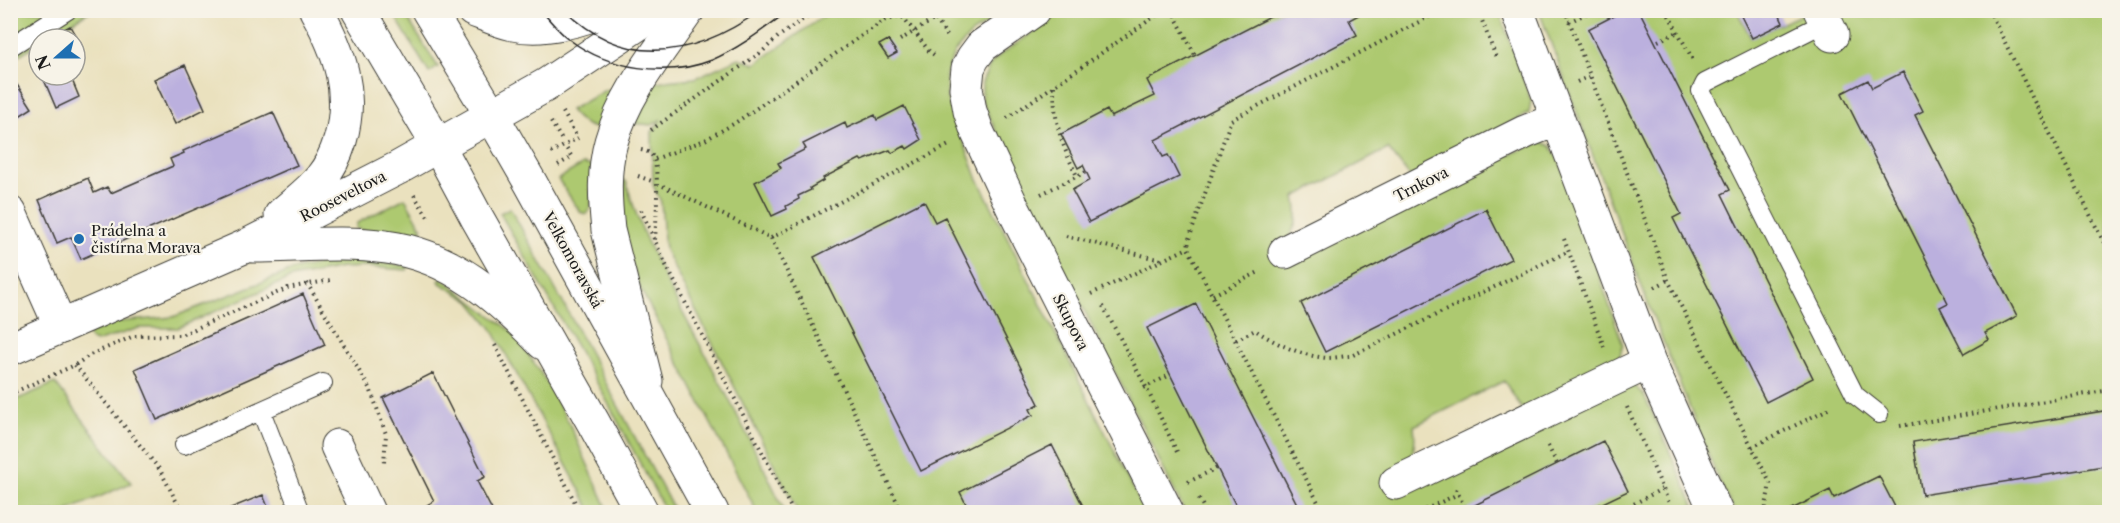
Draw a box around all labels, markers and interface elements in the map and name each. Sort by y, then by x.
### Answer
north arrow [27,27,87,87]
text: N [31,52,55,72]
street label: Trnkova [1391,162,1451,206]
street label: Rooseveltova [297,166,389,226]
street label: Velkomoravská [538,208,607,312]
place label: Prádelna a čistírna Morava [91,221,201,257]
marker: Prádelna a čistírna Morava [72,232,86,246]
street label: Skupova [1049,291,1093,353]

